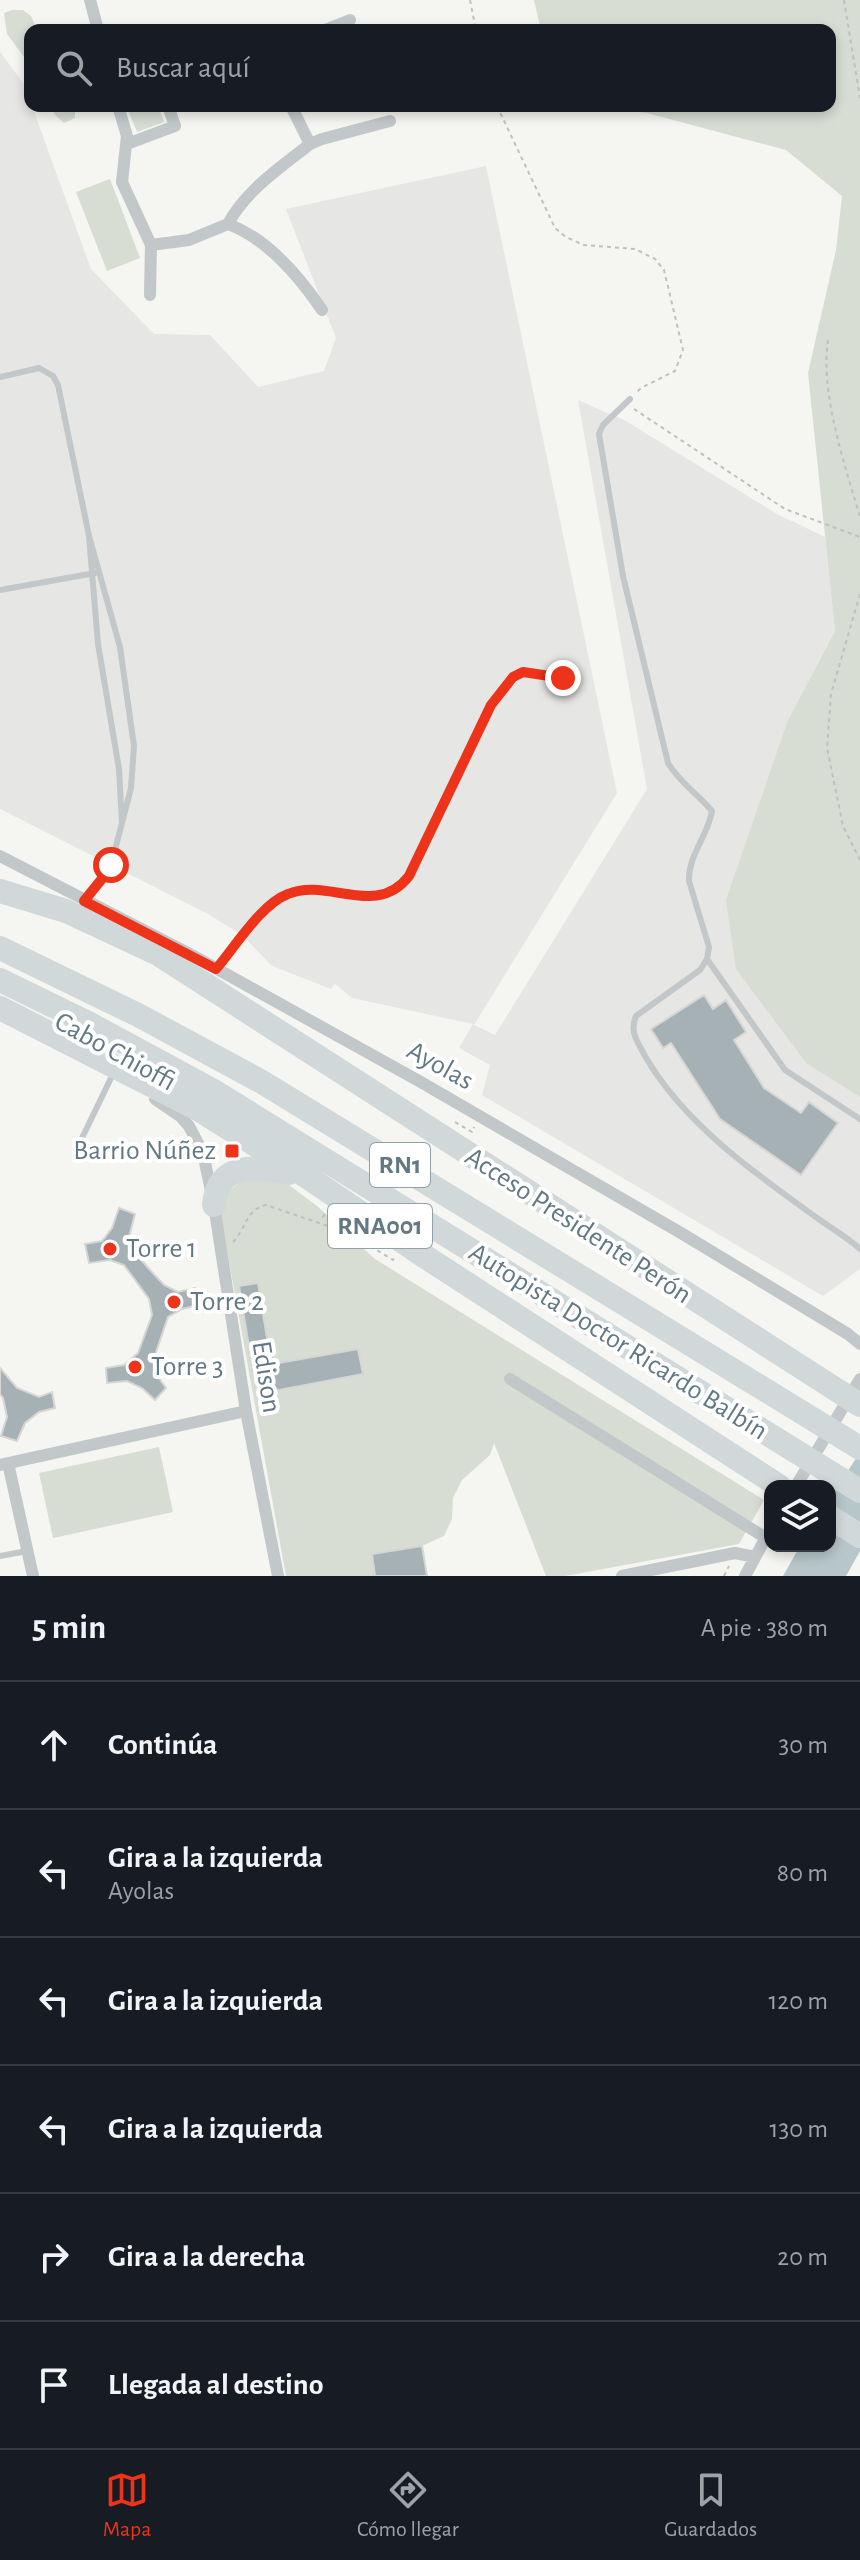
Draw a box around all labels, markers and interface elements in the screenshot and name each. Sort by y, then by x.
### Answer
search box [24,24,836,112]
icon: search [52,46,96,90]
text: Buscar aquí [116,53,250,83]
route end [545,660,581,696]
route start [93,847,129,883]
street label: Cabo Chioffi [50,1007,180,1097]
street label: Ayolas [402,1036,478,1096]
place label: Barrio Núñez [73,1137,216,1165]
marker: Barrio Núñez [223,1142,241,1160]
road number: RN1 [370,1143,430,1187]
street label: Acceso Presidente Perón [460,1143,696,1309]
road number: RNA001 [328,1204,432,1248]
place label: Torre 1 [126,1235,197,1263]
street label: Autopista Doctor Ricardo Balbín [464,1238,772,1446]
marker: Torre 1 [101,1240,119,1258]
place label: Torre 2 [190,1288,264,1316]
marker: Torre 2 [165,1293,183,1311]
street label: Edison [247,1339,285,1415]
place label: Torre 3 [151,1353,223,1381]
marker: Torre 3 [126,1358,144,1376]
map controls [764,1480,836,1552]
button: layers [764,1480,836,1552]
text: 5 min [32,1611,106,1645]
text: A pie · 380 m [701,1615,828,1641]
icon: ahead [32,1723,76,1767]
text: Continúa [108,1730,217,1760]
text: 30 m [778,1732,828,1758]
text: Gira a la izquierda [108,1843,323,1873]
icon: left [32,1851,76,1895]
text: 80 m [777,1860,828,1886]
text: Ayolas [108,1878,174,1904]
icon: left [32,1979,76,2023]
text: Gira a la izquierda [108,1986,323,2016]
text: 120 m [768,1988,828,2014]
icon: left [32,2107,76,2151]
text: Gira a la izquierda [108,2114,323,2144]
text: 130 m [770,2116,828,2142]
icon: right [32,2235,76,2279]
text: Gira a la derecha [108,2242,305,2272]
text: 20 m [777,2244,828,2270]
icon: arrive [32,2363,76,2407]
text: Llegada al destino [108,2370,324,2400]
tab: Mapa [103,2468,151,2542]
tab: Cómo llegar [357,2468,459,2542]
tab: Guardados [664,2468,757,2542]

